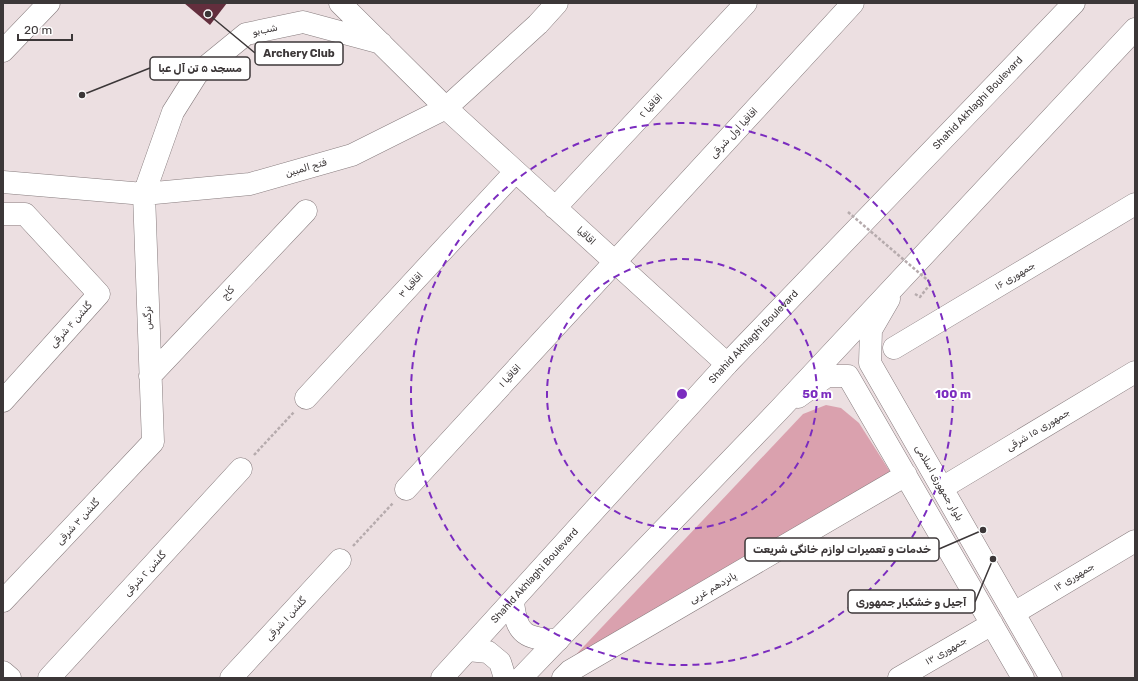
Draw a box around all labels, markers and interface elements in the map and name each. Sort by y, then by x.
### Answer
scale bar [18,16,72,42]
street label: شب‌بو [251,21,279,39]
text: 20 m [24,23,52,37]
callout: Archery Club [255,42,343,65]
text: Archery Club [263,47,335,60]
street label: Shahid Akhlaghi Boulevard [930,54,1025,152]
callout: مسجد ۵ تن آل عبا [150,57,250,80]
text: مسجد ۵ تن آل عبا [158,62,242,75]
street label: اقاقیا ۲ [637,91,665,121]
street label: اقاقیا اول شرقی [707,105,761,161]
street label: فتح المبین [284,156,329,181]
street label: اقاقیا [574,224,598,248]
street label: جمهوری ۱۶ [993,259,1037,293]
street label: اقاقیا ۳ [396,270,426,300]
street label: کاج [219,283,238,303]
street label: Shahid Akhlaghi Boulevard [706,288,801,386]
street label: گلشن ۴ شرقی [47,299,95,350]
street label: نرگس [142,306,154,330]
street label: اقاقیا ۱ [496,362,524,390]
centre of rings [675,387,689,401]
text: 50 m [802,387,832,401]
text: 100 m [935,387,971,401]
street label: جمهوری ۱۵ شرقی [1004,406,1072,454]
street label: بلوار جمهوری اسلامی [912,443,966,523]
street label: گلشن ۳ شرقی [54,496,103,547]
street label: Shahid Akhlaghi Boulevard [489,526,581,626]
callout: خدمات و تعمیرات لوازم خانگی شریعت [745,538,939,561]
text: خدمات و تعمیرات لوازم خانگی شریعت [753,543,931,557]
street label: گلشن ۲ شرقی [121,549,169,599]
street label: جمهوری ۱۴ [1052,560,1096,594]
street label: پانزدهم غربی [687,570,740,607]
callout: آجیل و خشکبار جمهوری [848,590,975,613]
street label: گلشن ۱ شرقی [263,594,309,643]
text: آجیل و خشکبار جمهوری [856,596,967,609]
street label: جمهوری ۱۳ [923,634,969,668]

